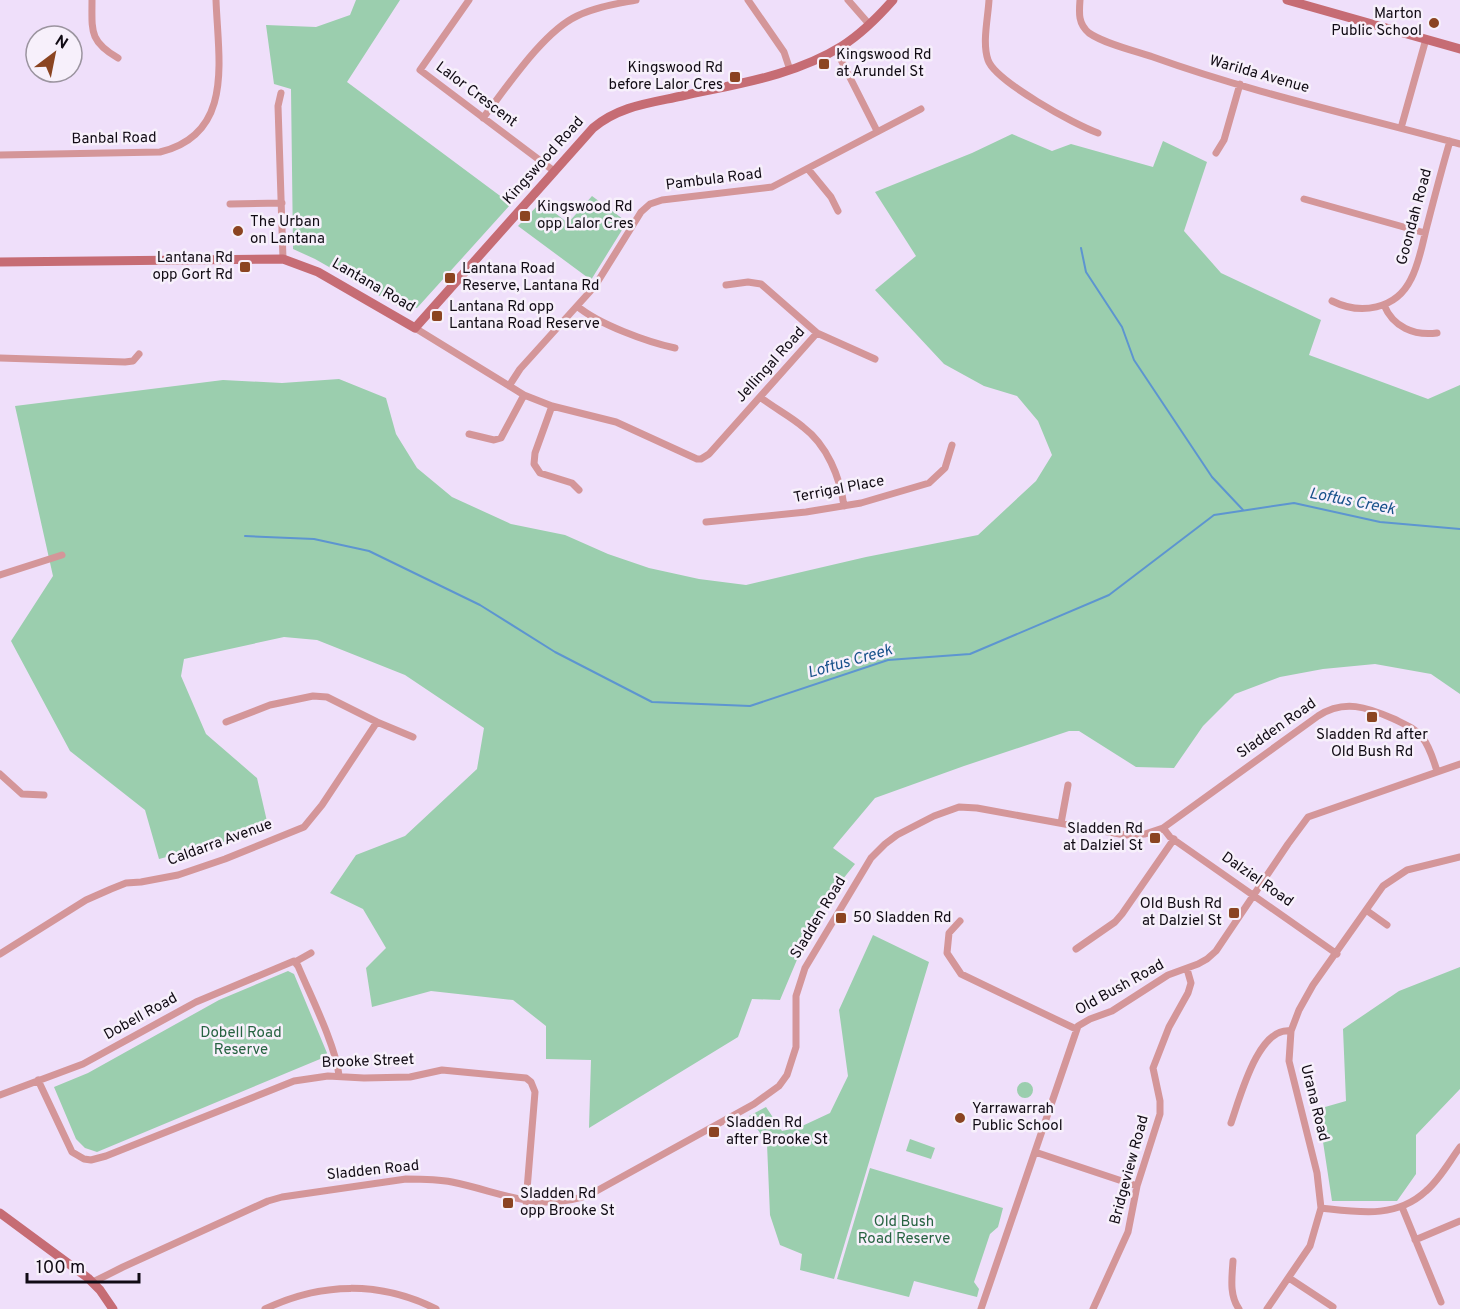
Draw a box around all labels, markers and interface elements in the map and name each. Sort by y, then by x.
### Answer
place label: Marton Public School [1331,5,1422,41]
marker: Marton Public School [1427,16,1441,30]
north arrow [24,24,84,84]
text: N [51,31,71,55]
place label: Kingswood Rd at Arundel St [836,46,932,82]
street label: Warilda Avenue [1207,52,1311,98]
marker: Kingswood Rd at Arundel St [817,57,831,71]
street label: Lalor Crescent [431,58,521,132]
place label: Kingswood Rd before Lalor Cres [609,59,723,95]
marker: Kingswood Rd before Lalor Cres [728,70,742,84]
street label: Kingswood Road [499,113,589,209]
street label: Banbal Road [71,129,157,149]
street label: Pambula Road [665,165,763,195]
street label: Goondah Road [1393,167,1437,267]
place label: Kingswood Rd opp Lalor Cres [537,198,634,234]
marker: Kingswood Rd opp Lalor Cres [518,209,532,223]
place label: The Urban on Lantana [250,213,325,249]
marker: The Urban on Lantana [231,224,245,238]
place label: Lantana Rd opp Gort Rd [152,249,233,285]
street label: Lantana Road [328,255,418,317]
marker: Lantana Rd opp Gort Rd [238,260,252,274]
place label: Lantana Road Reserve, Lantana Rd [462,260,599,296]
marker: Lantana Road Reserve, Lantana Rd [443,271,457,285]
place label: Lantana Rd opp Lantana Road Reserve [449,298,600,334]
marker: Lantana Rd opp Lantana Road Reserve [430,309,444,323]
street label: Jellingal Road [732,323,810,407]
street label: Terrigal Place [792,472,886,508]
water label: Loftus Creek [1307,484,1398,520]
water label: Loftus Creek [805,640,895,684]
street label: Sladden Road [1234,695,1320,763]
marker: Sladden Rd after Old Bush Rd [1365,710,1379,724]
place label: Sladden Rd after Old Bush Rd [1316,726,1428,762]
street label: Caldarra Avenue [165,815,275,871]
place label: Sladden Rd at Dalziel St [1063,820,1143,856]
marker: Sladden Rd at Dalziel St [1148,831,1162,845]
street label: Dalziel Road [1217,848,1297,912]
street label: Sladden Road [787,873,851,963]
place label: Old Bush Rd at Dalziel St [1140,895,1222,931]
marker: Old Bush Rd at Dalziel St [1227,906,1241,920]
place label: 50 Sladden Rd [853,909,952,928]
marker: 50 Sladden Rd [834,911,848,925]
street label: Old Bush Road [1072,956,1168,1020]
street label: Dobell Road [101,989,181,1045]
park label: Dobell Road Reserve [200,1024,282,1060]
street label: Brooke Street [321,1051,415,1073]
street label: Urana Road [1295,1063,1333,1143]
place label: Yarrawarrah Public School [972,1100,1063,1136]
marker: Yarrawarrah Public School [953,1111,967,1125]
street label: Bridgeview Road [1106,1113,1154,1227]
place label: Sladden Rd after Brooke St [726,1114,828,1150]
marker: Sladden Rd after Brooke St [707,1125,721,1139]
street label: Sladden Road [326,1157,420,1185]
place label: Sladden Rd opp Brooke St [520,1185,615,1221]
marker: Sladden Rd opp Brooke St [501,1196,515,1210]
park label: Old Bush Road Reserve [858,1213,950,1249]
scale bar [27,1246,140,1284]
text: 100 m [36,1257,85,1280]

